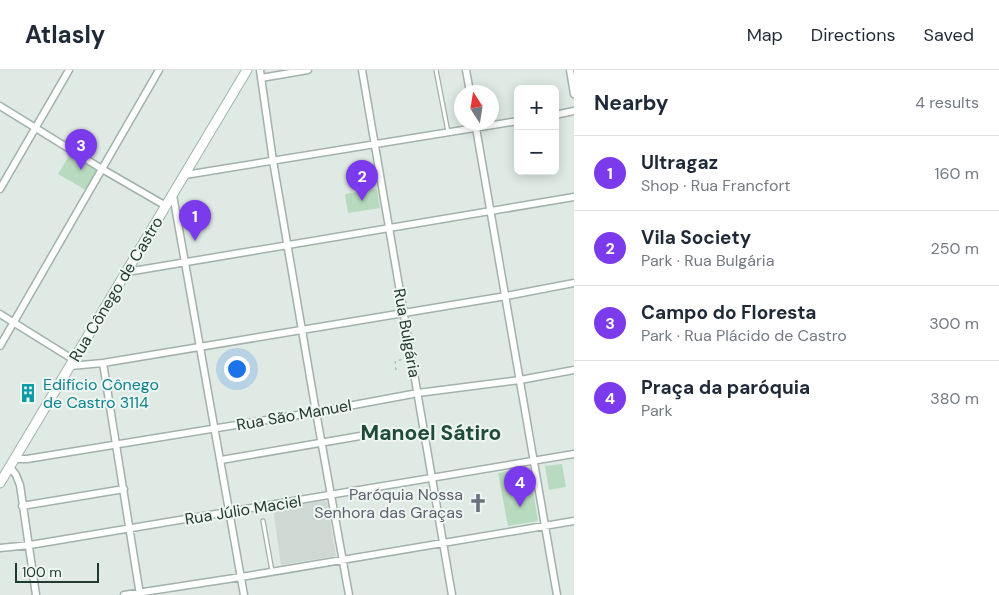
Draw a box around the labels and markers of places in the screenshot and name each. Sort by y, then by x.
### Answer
pin: 3 [65,129,97,170]
pin: 2 [346,160,378,201]
pin: 1 [179,200,211,241]
place label: Edifício Cônego de Castro 3114 [43,374,159,413]
building icon: Edifício Cônego de Castro 3114 [17,382,39,404]
pin: 4 [504,466,536,507]
place label: Paróquia Nossa Senhora das Graças [314,484,463,523]
church icon: Paróquia Nossa Senhora das Graças [467,492,489,514]

